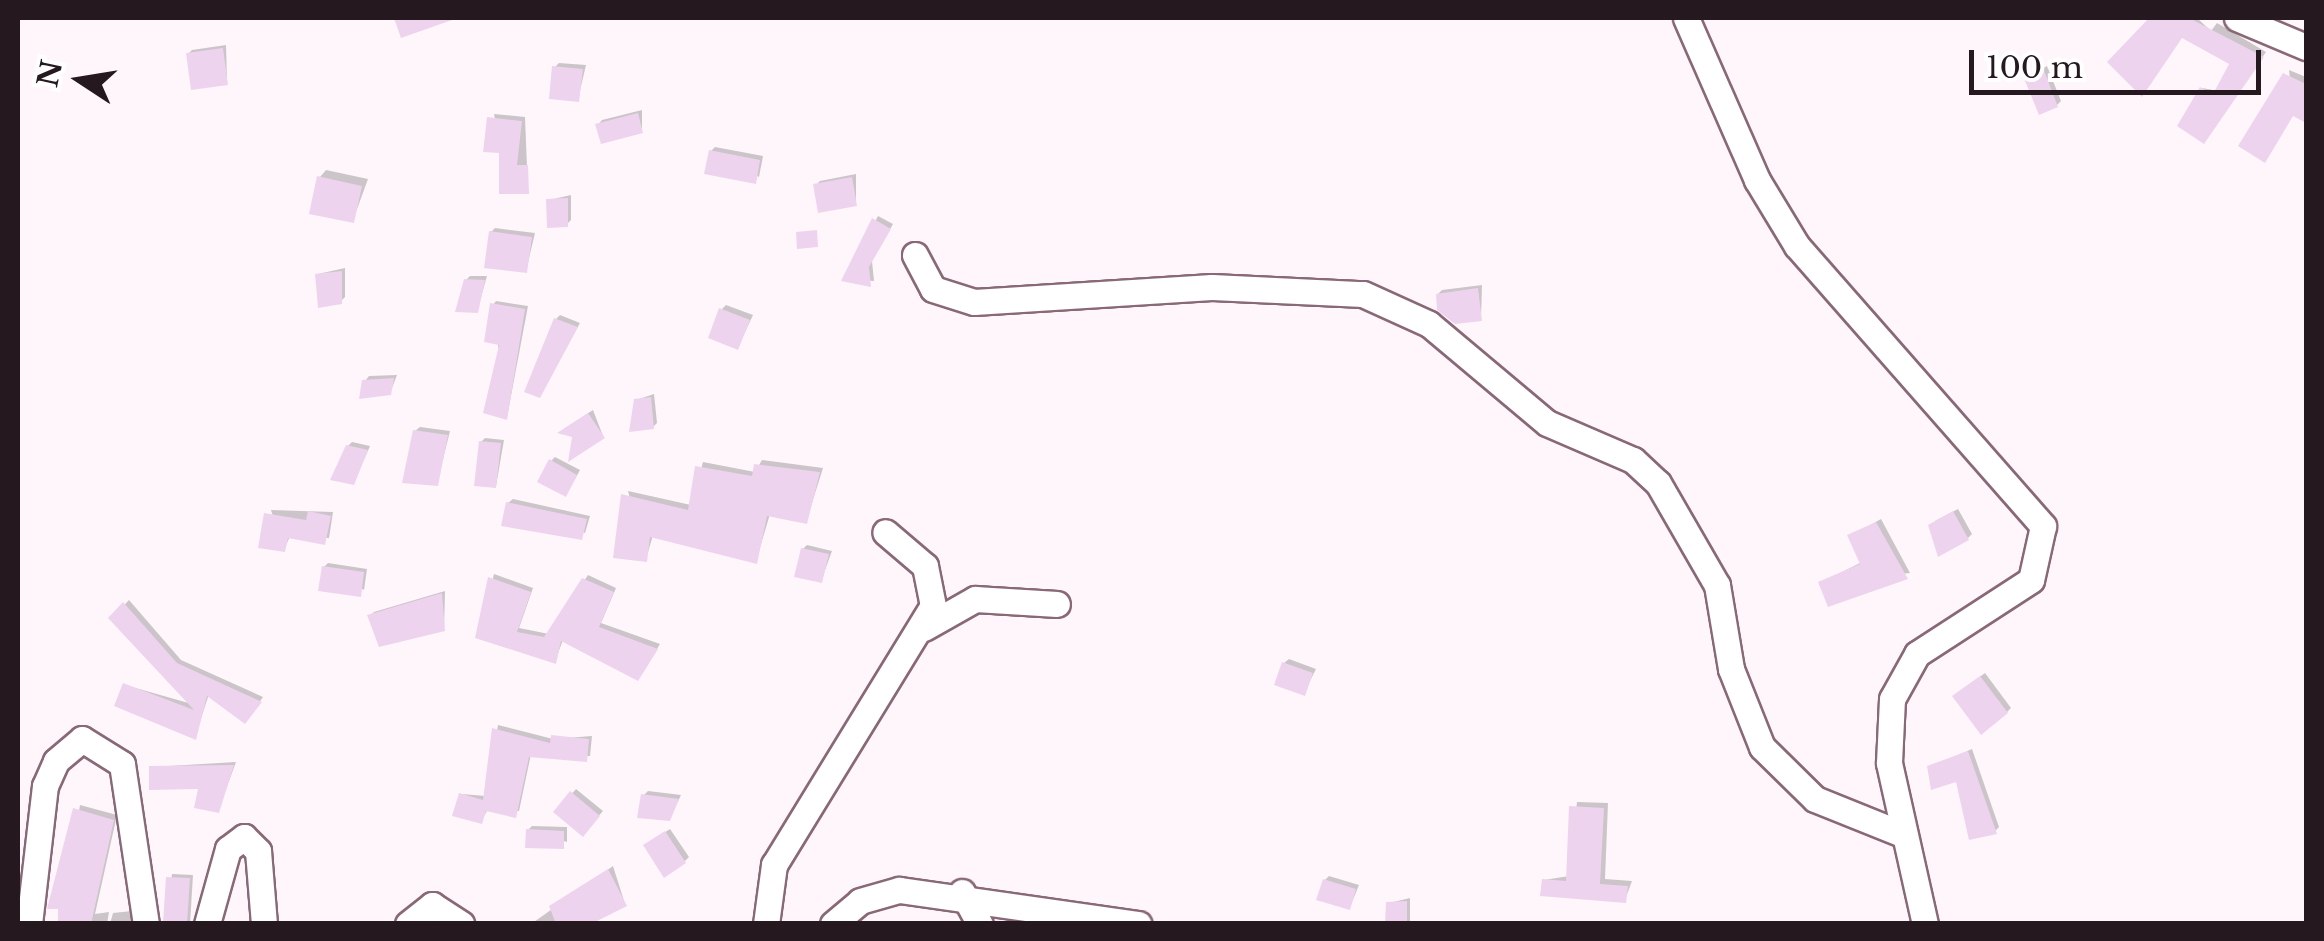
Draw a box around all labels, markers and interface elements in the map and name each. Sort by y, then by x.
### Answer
north arrow [30,30,130,130]
scale bar [1974,30,2266,92]
text: 100 m [1986,49,2083,86]
text: N [30,57,70,90]

